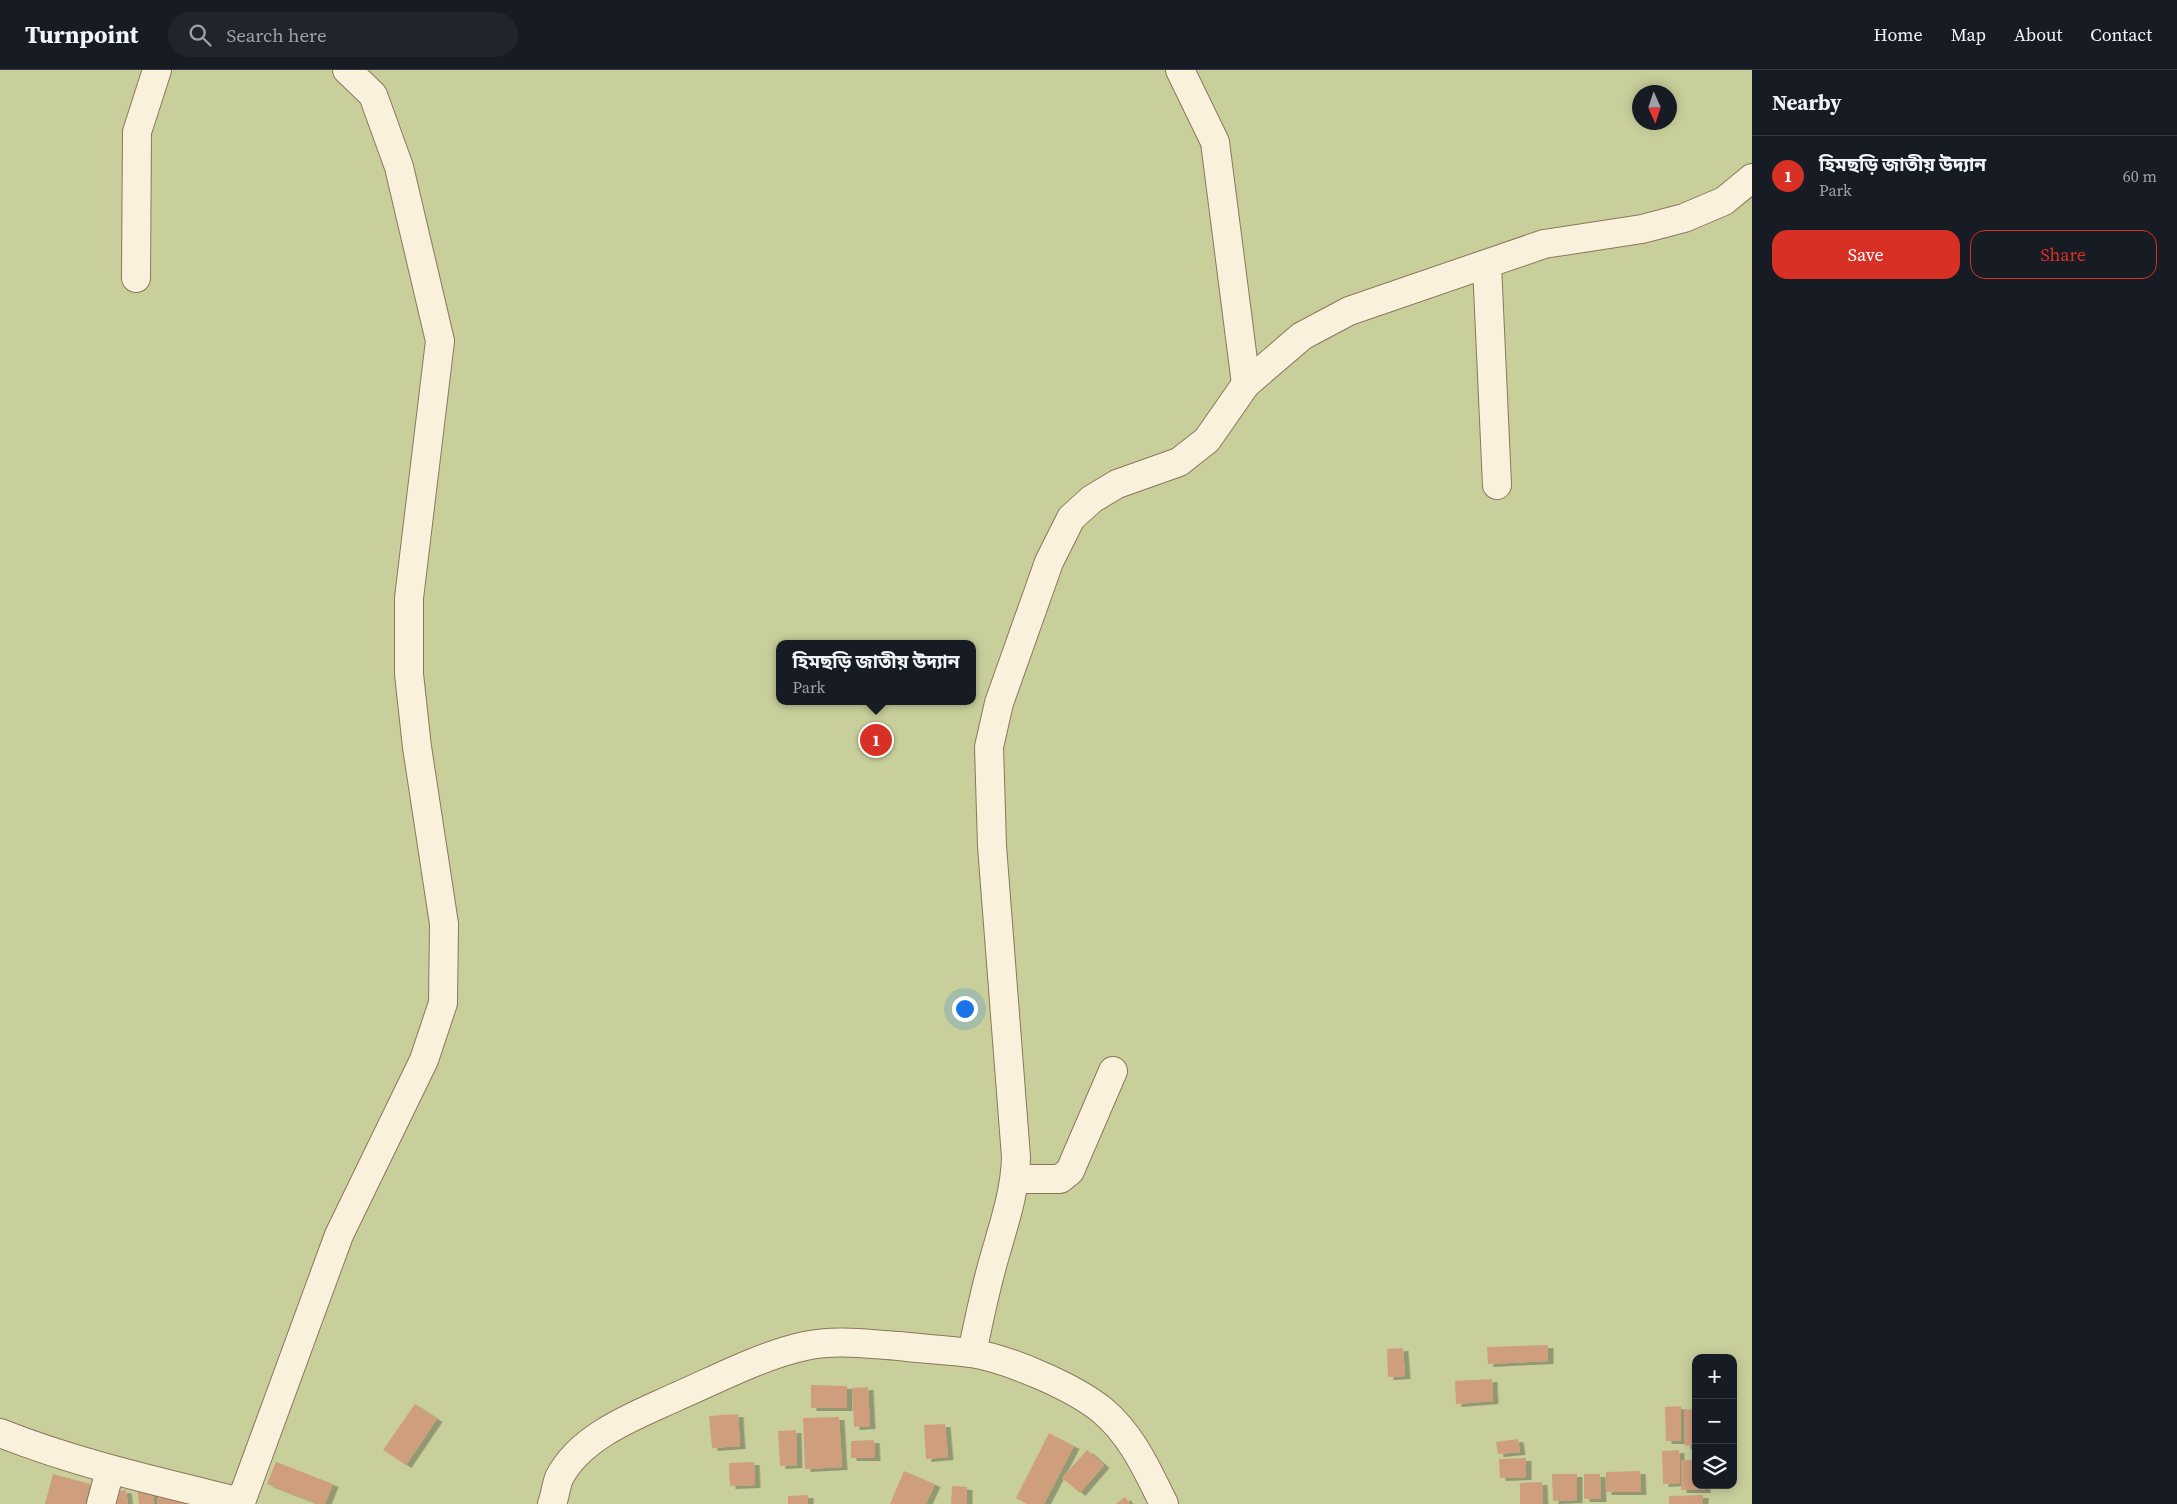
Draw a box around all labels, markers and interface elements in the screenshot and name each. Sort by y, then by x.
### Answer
search box [168,12,518,57]
text: Turnpoint [25,18,138,51]
icon: search [186,21,214,49]
text: Search here [226,22,327,48]
text: Home [1874,22,1923,47]
text: Map [1951,22,1986,47]
text: About [2014,22,2062,47]
text: Contact [2090,22,2152,47]
north arrow [1632,85,1677,130]
text: Nearby [1772,88,1842,117]
text: হিমছড়ি জাতীয় উদ্যান [1819,151,1986,177]
text: 1 [1784,165,1792,187]
text: 60 m [2123,165,2157,187]
text: Park [1819,179,1852,201]
button: Save [1772,230,1960,279]
button: Share [1970,230,2157,279]
popup [776,640,976,705]
text: হিমছড়ি জাতীয় উদ্যান [792,648,960,674]
text: Park [792,676,825,698]
pin: 1 [860,721,892,759]
your location [952,996,978,1022]
map controls [1692,1354,1737,1489]
button: + [1692,1354,1737,1399]
button: − [1692,1399,1737,1444]
button: layers [1692,1444,1737,1489]

